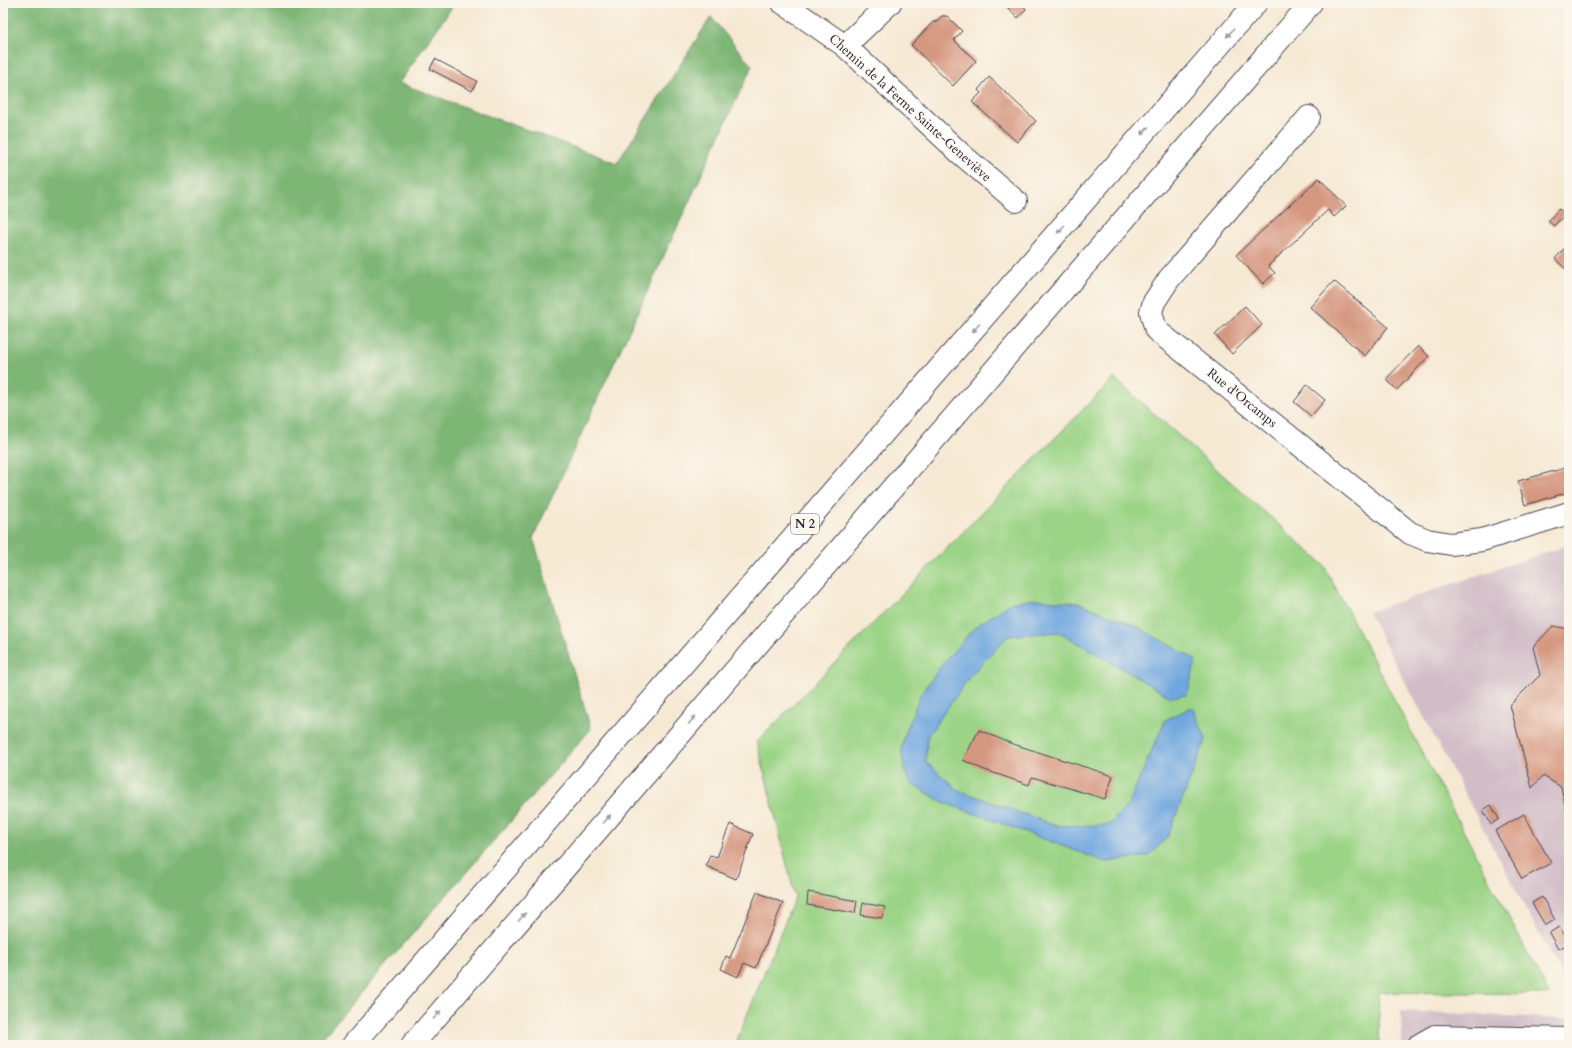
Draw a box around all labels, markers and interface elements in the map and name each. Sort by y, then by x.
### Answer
one-way arrow [1226,27,1235,38]
street label: Chemin de la Ferme Sainte-Geneviève [825,30,995,186]
one-way arrow [1141,126,1150,136]
one-way arrow [1056,224,1065,235]
one-way arrow [971,323,980,333]
street label: Rue d'Orcamps [1203,364,1281,432]
road number: N 2 [791,514,819,534]
one-way arrow [687,715,697,725]
one-way arrow [603,813,612,824]
one-way arrow [518,912,527,922]
one-way arrow [433,1010,442,1021]

